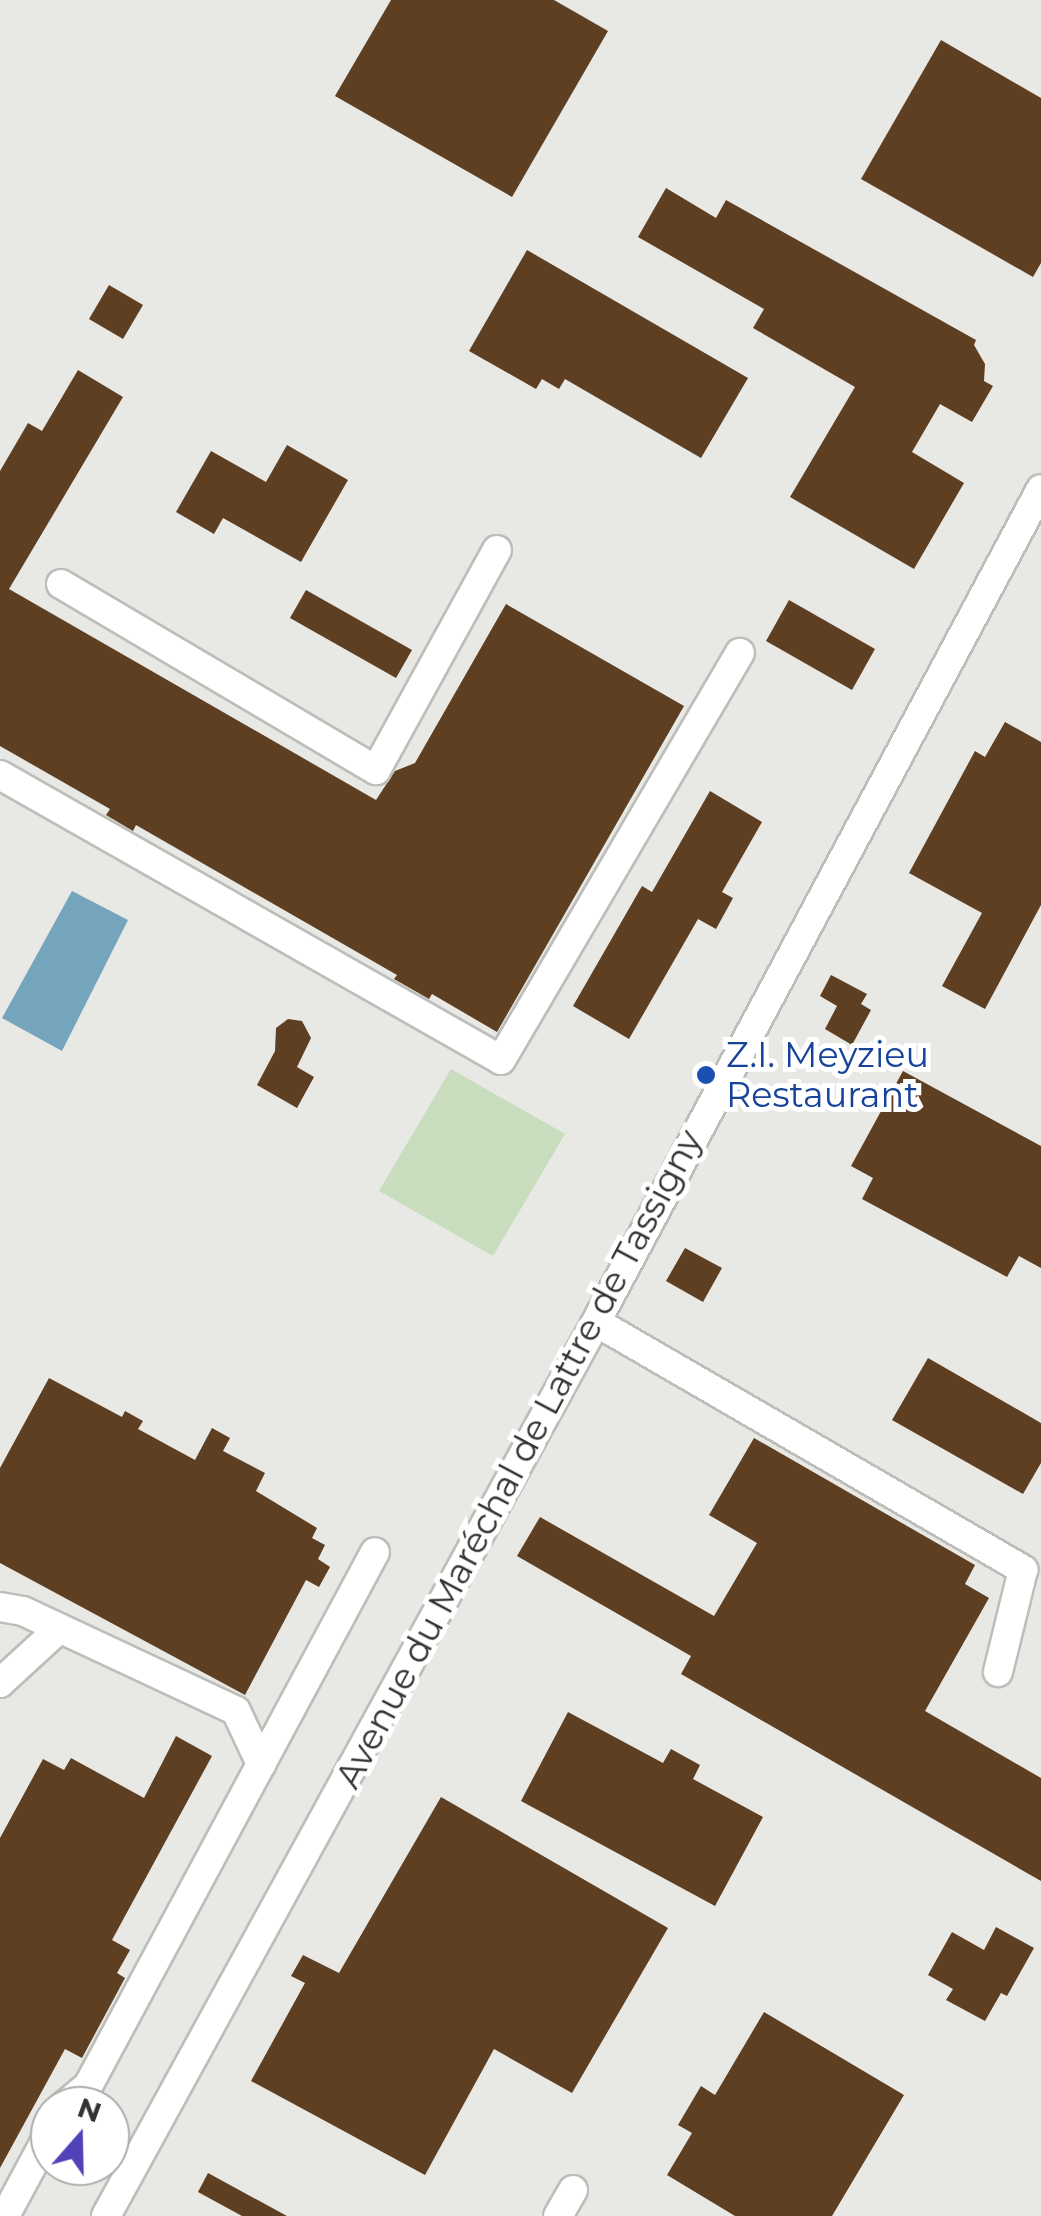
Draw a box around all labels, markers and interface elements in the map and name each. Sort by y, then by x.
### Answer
place label: Z.I. Meyzieu Restaurant [726,1034,929,1116]
marker: Z.I. Meyzieu Restaurant [695,1064,717,1086]
street label: Avenue du Maréchal de Lattre de Tassigny [327,1123,711,1795]
north arrow [30,2086,130,2186]
text: N [73,2090,106,2130]

